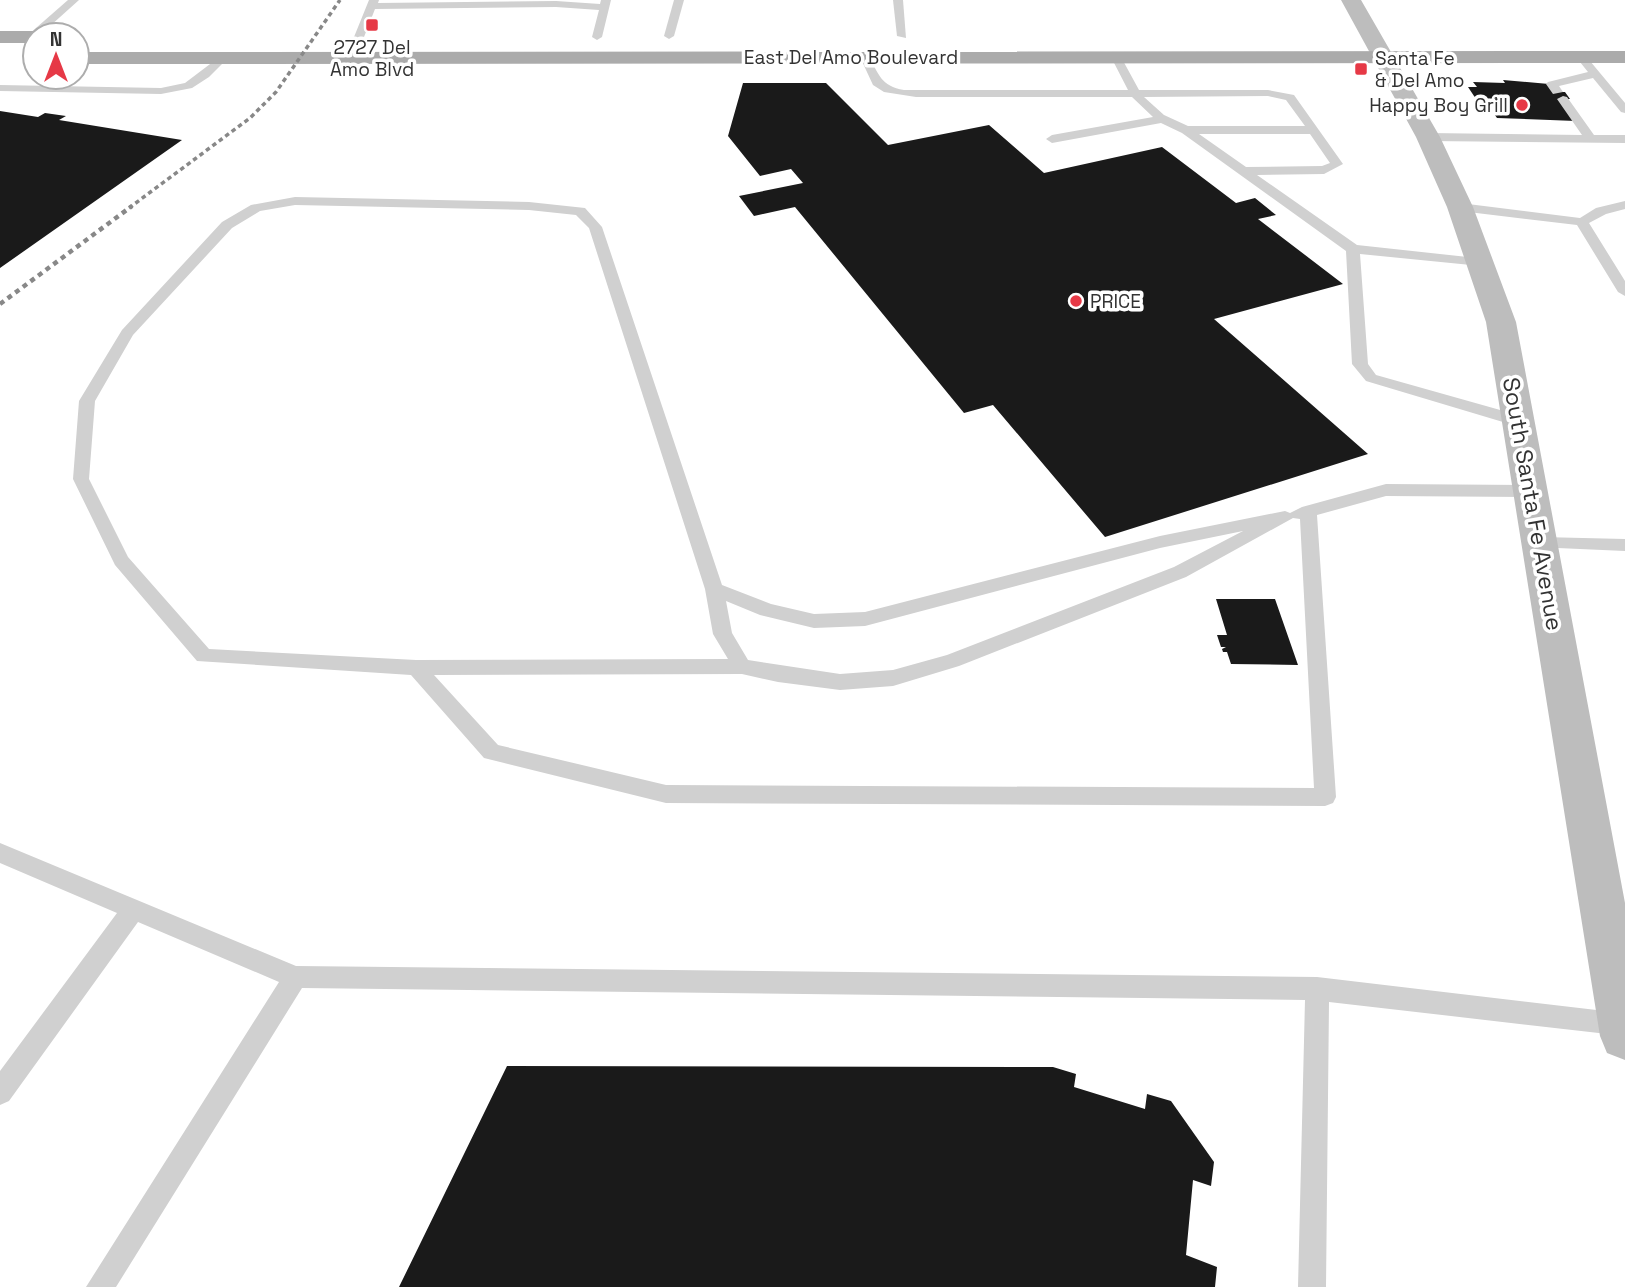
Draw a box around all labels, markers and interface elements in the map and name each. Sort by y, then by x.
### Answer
marker: 2727 Del Amo Blvd [364,17,380,33]
north arrow [21,21,91,91]
text: N [50,27,62,52]
place label: 2727 Del Amo Blvd [330,35,414,82]
street label: East Del Amo Boulevard [744,45,958,70]
place label: Santa Fe & Del Amo [1375,46,1465,93]
marker: Santa Fe & Del Amo [1353,61,1369,77]
place label: Happy Boy Grill [1369,93,1508,118]
marker: Happy Boy Grill [1514,97,1530,113]
place label: PRICE [1090,289,1141,314]
marker: PRICE [1068,293,1084,309]
street label: South Santa Fe Avenue [1496,375,1570,633]

